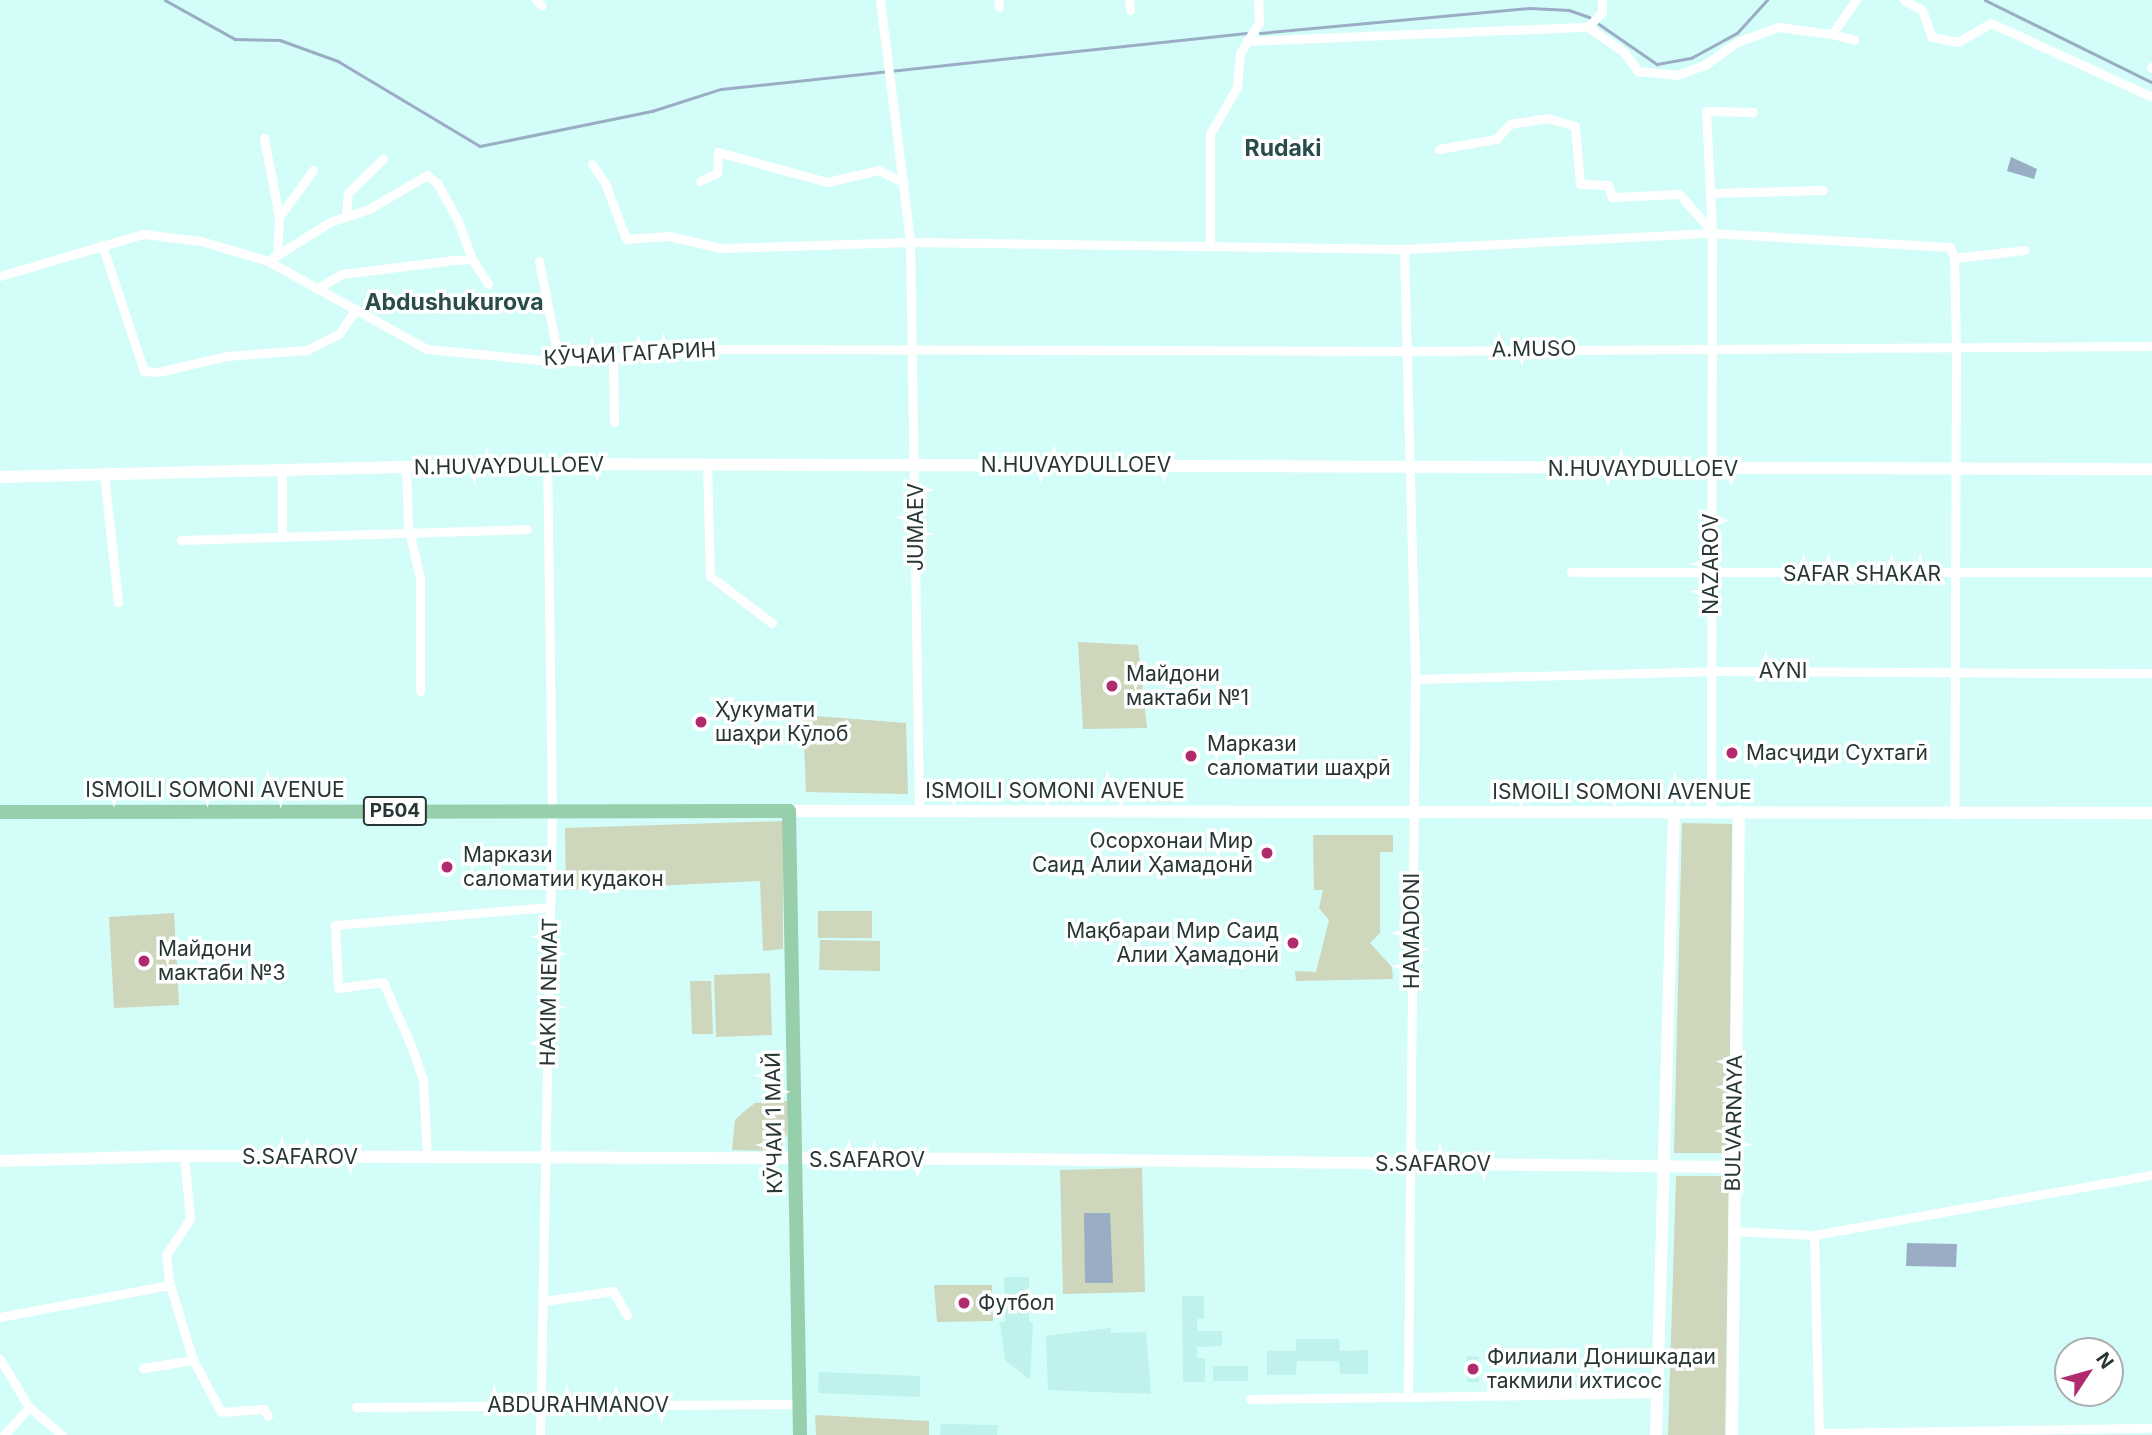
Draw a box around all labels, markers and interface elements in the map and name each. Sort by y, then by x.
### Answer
district label: Rudaki [1245,134,1321,162]
district label: Abdushukurova [364,288,544,316]
street label: A.MUSO [1491,336,1577,362]
street label: КӮЧАИ ГАГАРИН [543,337,717,371]
street label: N.HUVAYDULLOEV [414,452,604,480]
street label: N.HUVAYDULLOEV [981,452,1171,478]
street label: N.HUVAYDULLOEV [1548,456,1738,482]
street label: JUMAEV [903,483,929,571]
street label: NAZAROV [1698,513,1724,615]
street label: SAFAR SHAKAR [1783,561,1941,587]
street label: AYNI [1759,658,1807,684]
place label: Майдони мактаби №1 [1126,661,1249,711]
marker: Майдони мактаби №1 [1104,678,1120,694]
place label: Ҳукумати шаҳри Кӯлоб [715,697,848,747]
marker: Ҳукумати шаҳри Кӯлоб [693,714,709,730]
place label: Маркази саломатии шаҳрӣ [1207,731,1391,781]
place label: Масҷиди Сухтагӣ [1746,740,1928,766]
marker: Масҷиди Сухтагӣ [1724,745,1740,761]
marker: Маркази саломатии шаҳрӣ [1181,746,1201,766]
street label: ISMOILI SOMONI AVENUE [85,777,345,803]
street label: ISMOILI SOMONI AVENUE [925,778,1185,804]
street label: ISMOILI SOMONI AVENUE [1492,779,1752,805]
road number: РБ04 [362,796,428,826]
place label: Осорхонаи Мир Саид Алии Ҳамадонӣ [1032,828,1253,878]
place label: Маркази саломатии кудакон [463,842,664,892]
marker: Осорхонаи Мир Саид Алии Ҳамадонӣ [1259,845,1275,861]
marker: Маркази саломатии кудакон [437,857,457,877]
street label: HAMADONI [1399,873,1425,989]
street label: HAKIM NEMAT [535,918,563,1066]
place label: Мақбараи Мир Саид Алии Ҳамадонӣ [1066,918,1279,968]
marker: Мақбараи Мир Саид Алии Ҳамадонӣ [1285,935,1301,951]
place label: Майдони мактаби №3 [158,936,286,986]
marker: Майдони мактаби №3 [136,953,152,969]
street label: КӮЧАИ 1 МАЙ [760,1052,788,1194]
street label: BULVARNAYA [1720,1054,1748,1192]
street label: S.SAFAROV [242,1144,358,1170]
street label: S.SAFAROV [809,1147,925,1173]
street label: S.SAFAROV [1375,1151,1491,1177]
place label: Футбол [978,1290,1054,1316]
marker: Футбол [956,1295,972,1311]
north arrow [2054,1337,2124,1407]
place label: Филиали Донишкадаи такмили ихтисос [1487,1344,1716,1394]
text: N [2091,1348,2118,1373]
marker: Филиали Донишкадаи такмили ихтисос [1465,1361,1481,1377]
street label: ABDURAHMANOV [487,1392,669,1418]

